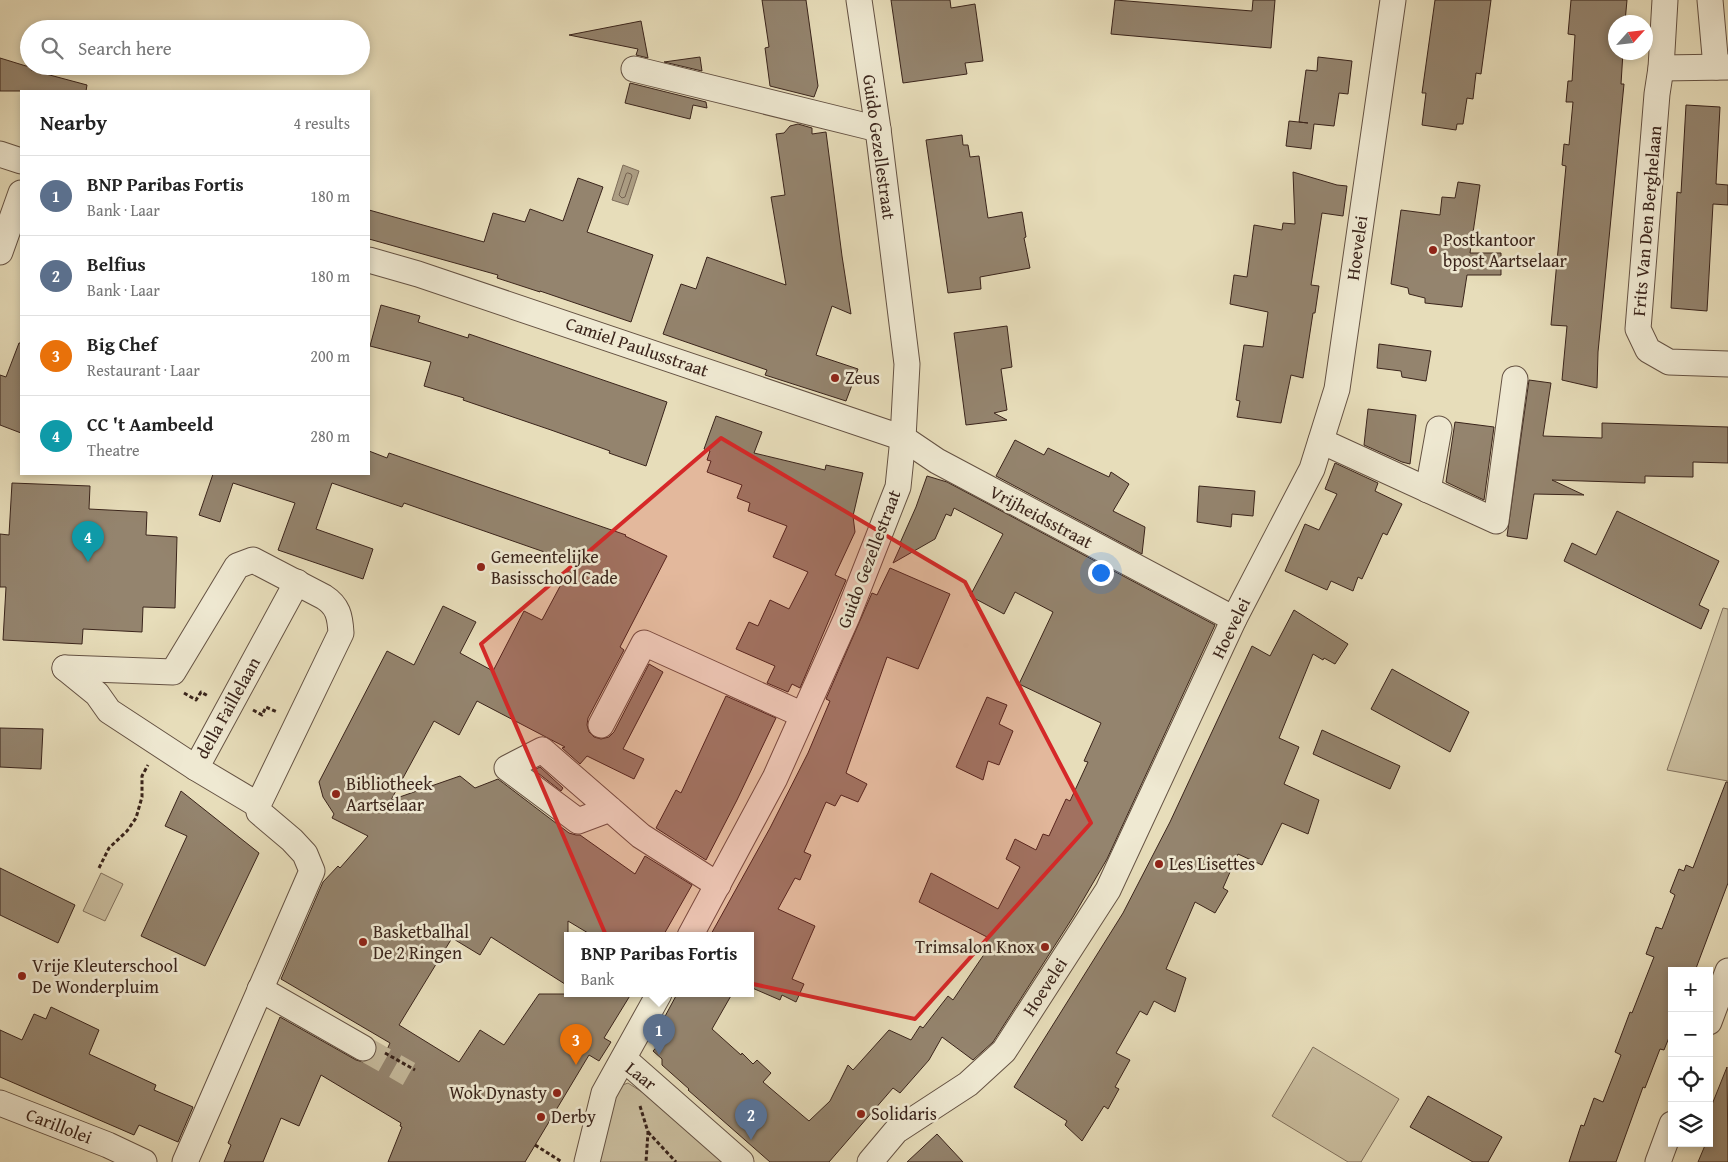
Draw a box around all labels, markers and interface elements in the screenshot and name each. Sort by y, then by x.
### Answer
north arrow [1608,15,1653,60]
search box [20,20,370,75]
icon: search [38,34,66,62]
text: Search here [78,34,172,62]
street label: Guido Gezellestraat [856,73,903,222]
text: Nearby [40,107,107,138]
text: 4 results [293,111,350,135]
street label: Frits Van Den Berghelaan [1625,125,1668,317]
text: BNP Paribas Fortis [87,170,244,198]
text: 1 [52,184,60,208]
text: 180 m [310,184,350,208]
text: Bank · Laar [87,198,160,222]
street label: Hoevelei [1339,214,1374,282]
place label: Postkantoor bpost Aartselaar [1443,226,1568,274]
marker: Postkantoor bpost Aartselaar [1427,244,1439,256]
text: Belfius [87,250,146,278]
text: 2 [52,264,60,288]
text: 180 m [310,264,350,288]
text: Bank · Laar [87,278,160,302]
street label: Camiel Paulusstraat [562,309,713,384]
text: Big Chef [87,330,157,358]
text: 3 [52,344,60,368]
text: 200 m [310,344,350,368]
text: Restaurant · Laar [87,358,200,382]
place label: Zeus [845,364,880,391]
marker: Zeus [829,372,841,384]
text: CC 't Aambeeld [87,410,213,438]
text: 4 [52,424,60,448]
text: 280 m [310,424,350,448]
text: Theatre [87,438,140,462]
street label: Vrijheidsstraat [985,478,1098,555]
street label: Guido Gezellestraat [830,485,908,632]
pin: 4 [72,521,104,562]
place label: Gemeentelijke Basisschool Cade [491,543,618,591]
your location [1088,560,1114,586]
marker: Gemeentelijke Basisschool Cade [475,561,487,573]
street label: Hoevelei [1204,593,1257,663]
street label: della Faillelaan [188,652,267,764]
place label: Bibliotheek Aartselaar [346,770,433,818]
marker: Bibliotheek Aartselaar [330,788,342,800]
place label: Les Lisettes [1169,850,1255,877]
marker: Les Lisettes [1153,858,1165,870]
place label: Basketbalhal De 2 Ringen [373,918,469,966]
popup [564,932,754,997]
place label: Trimsalon Knox [915,933,1036,960]
marker: Basketbalhal De 2 Ringen [357,936,369,948]
text: BNP Paribas Fortis [581,939,737,967]
marker: Trimsalon Knox [1039,941,1051,953]
place label: Vrije Kleuterschool De Wonderpluim [32,952,178,1000]
street label: Hoevelei [1016,952,1074,1021]
text: Bank [581,967,614,991]
map controls [1668,967,1713,1147]
button: + [1668,967,1713,1012]
marker: Vrije Kleuterschool De Wonderpluim [16,970,28,982]
button: − [1668,1012,1713,1057]
pin: 1 [643,1014,675,1055]
pin: 3 [560,1024,592,1065]
street label: Laar [620,1055,663,1097]
button: locate [1668,1057,1713,1102]
place label: Wok Dynasty [449,1079,547,1106]
marker: Wok Dynasty [551,1087,563,1099]
pin: 2 [735,1099,767,1140]
place label: Solidaris [871,1100,937,1127]
street label: Carillolei [22,1101,96,1150]
button: layers [1668,1102,1713,1147]
place label: Derby [551,1103,596,1130]
marker: Solidaris [855,1108,867,1120]
marker: Derby [535,1111,547,1123]

